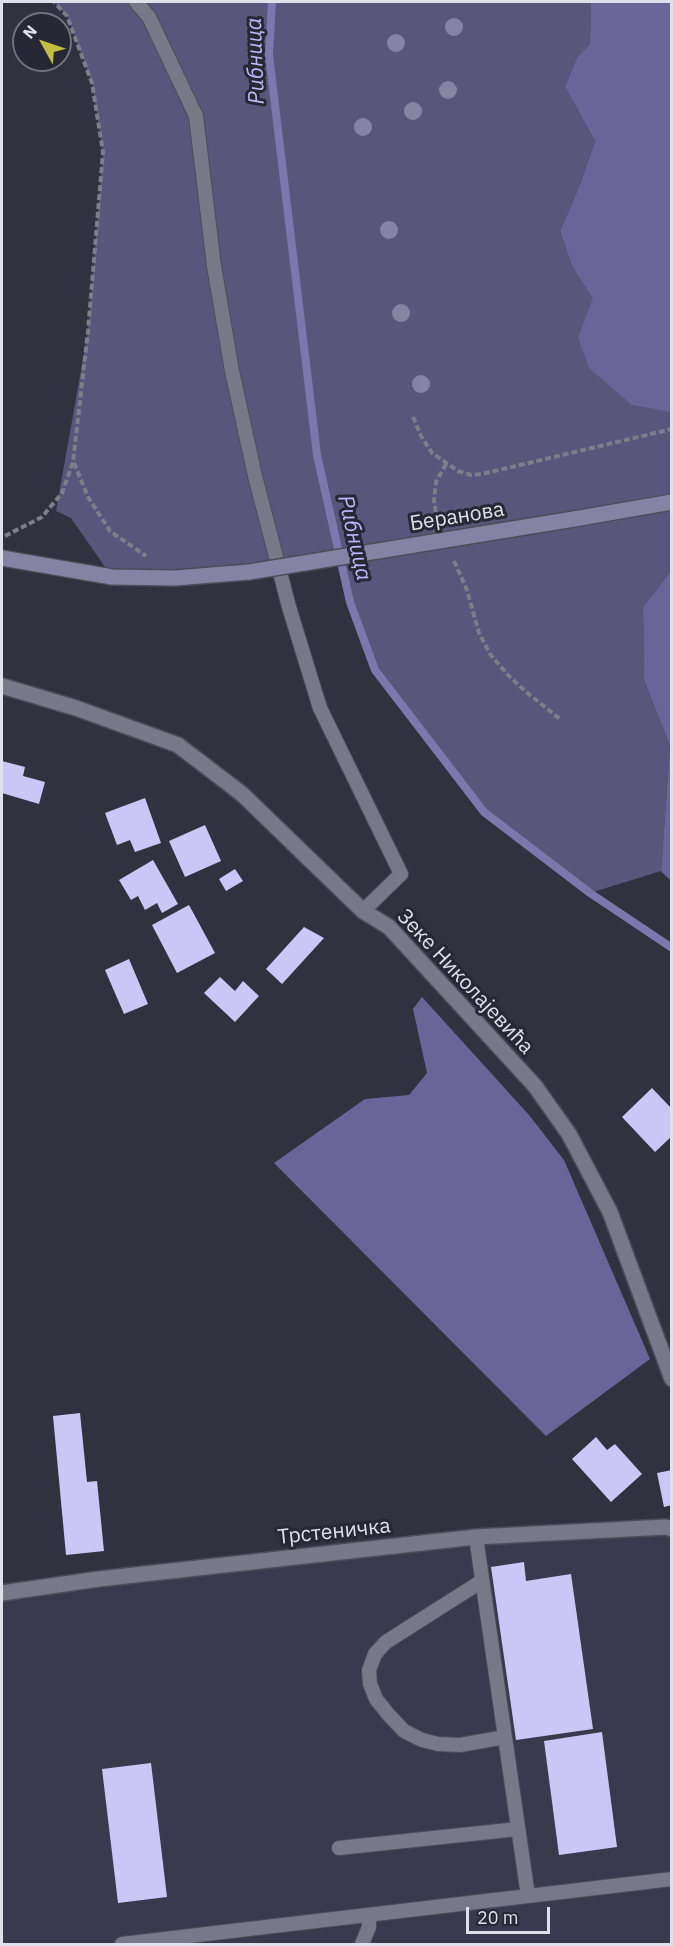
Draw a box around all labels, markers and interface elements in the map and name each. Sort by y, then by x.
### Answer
north arrow [12,12,72,72]
water label: Рибница [241,17,271,105]
text: N [18,21,41,43]
water label: Рибница [331,493,377,583]
street label: Беранова [408,497,506,537]
street label: Зеке Николајевића [391,904,539,1060]
street label: Трстеничка [276,1514,392,1550]
scale bar [469,1895,553,1933]
text: 20 m [477,1906,519,1929]

